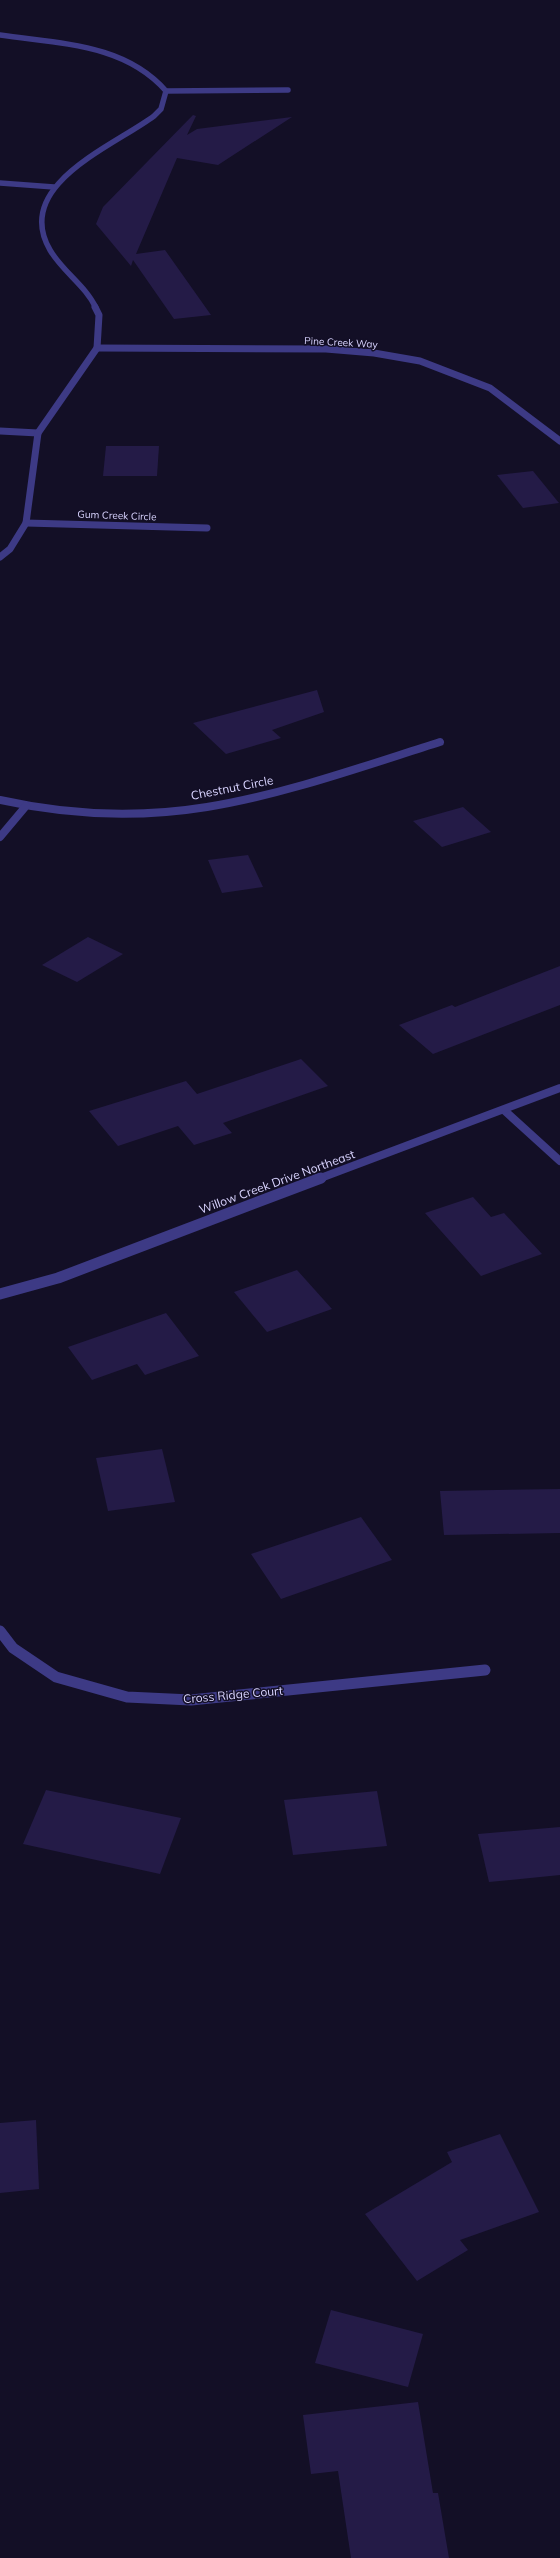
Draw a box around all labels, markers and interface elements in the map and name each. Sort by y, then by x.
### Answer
street label: Pine Creek Way [304,334,379,351]
street label: Gum Creek Circle [77,508,157,523]
street label: Chestnut Circle [189,772,274,803]
street label: Willow Creek Drive Northeast [197,1146,357,1217]
street label: Cross Ridge Court [182,1683,283,1706]

